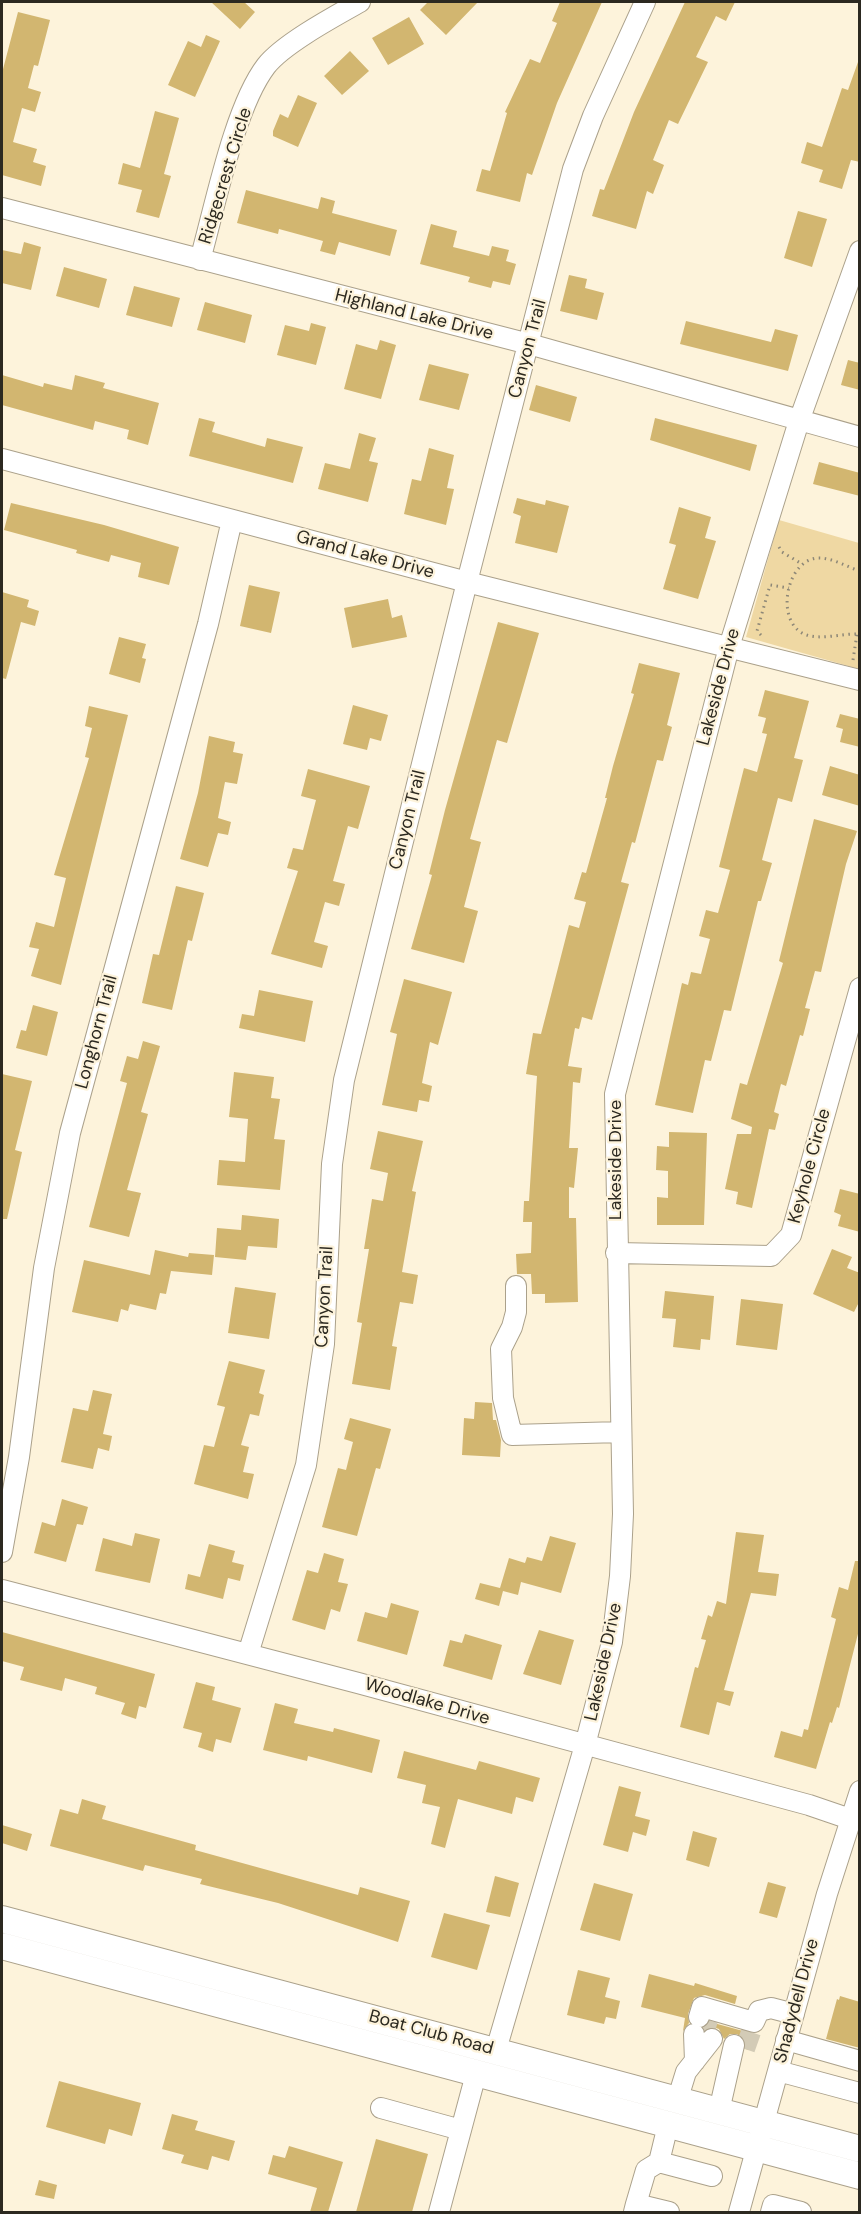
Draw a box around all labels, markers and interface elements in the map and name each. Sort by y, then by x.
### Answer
street label: Ridgecrest Circle [195,105,257,247]
street label: Highland Lake Drive [333,285,495,345]
street label: Canyon Trail [504,297,552,401]
street label: Grand Lake Drive [294,526,436,584]
street label: Lakeside Drive [693,626,745,748]
street label: Canyon Trail [385,768,431,872]
street label: Longhorn Trail [71,973,123,1091]
street label: Lakeside Drive [605,1100,627,1220]
street label: Keyhole Circle [784,1106,836,1226]
street label: Canyon Trail [312,1246,338,1348]
street label: Lakeside Drive [581,1601,627,1723]
street label: Woodlake Drive [362,1674,492,1730]
street label: Shadydell Drive [770,1936,824,2066]
street label: Boat Club Road [366,2006,496,2060]

